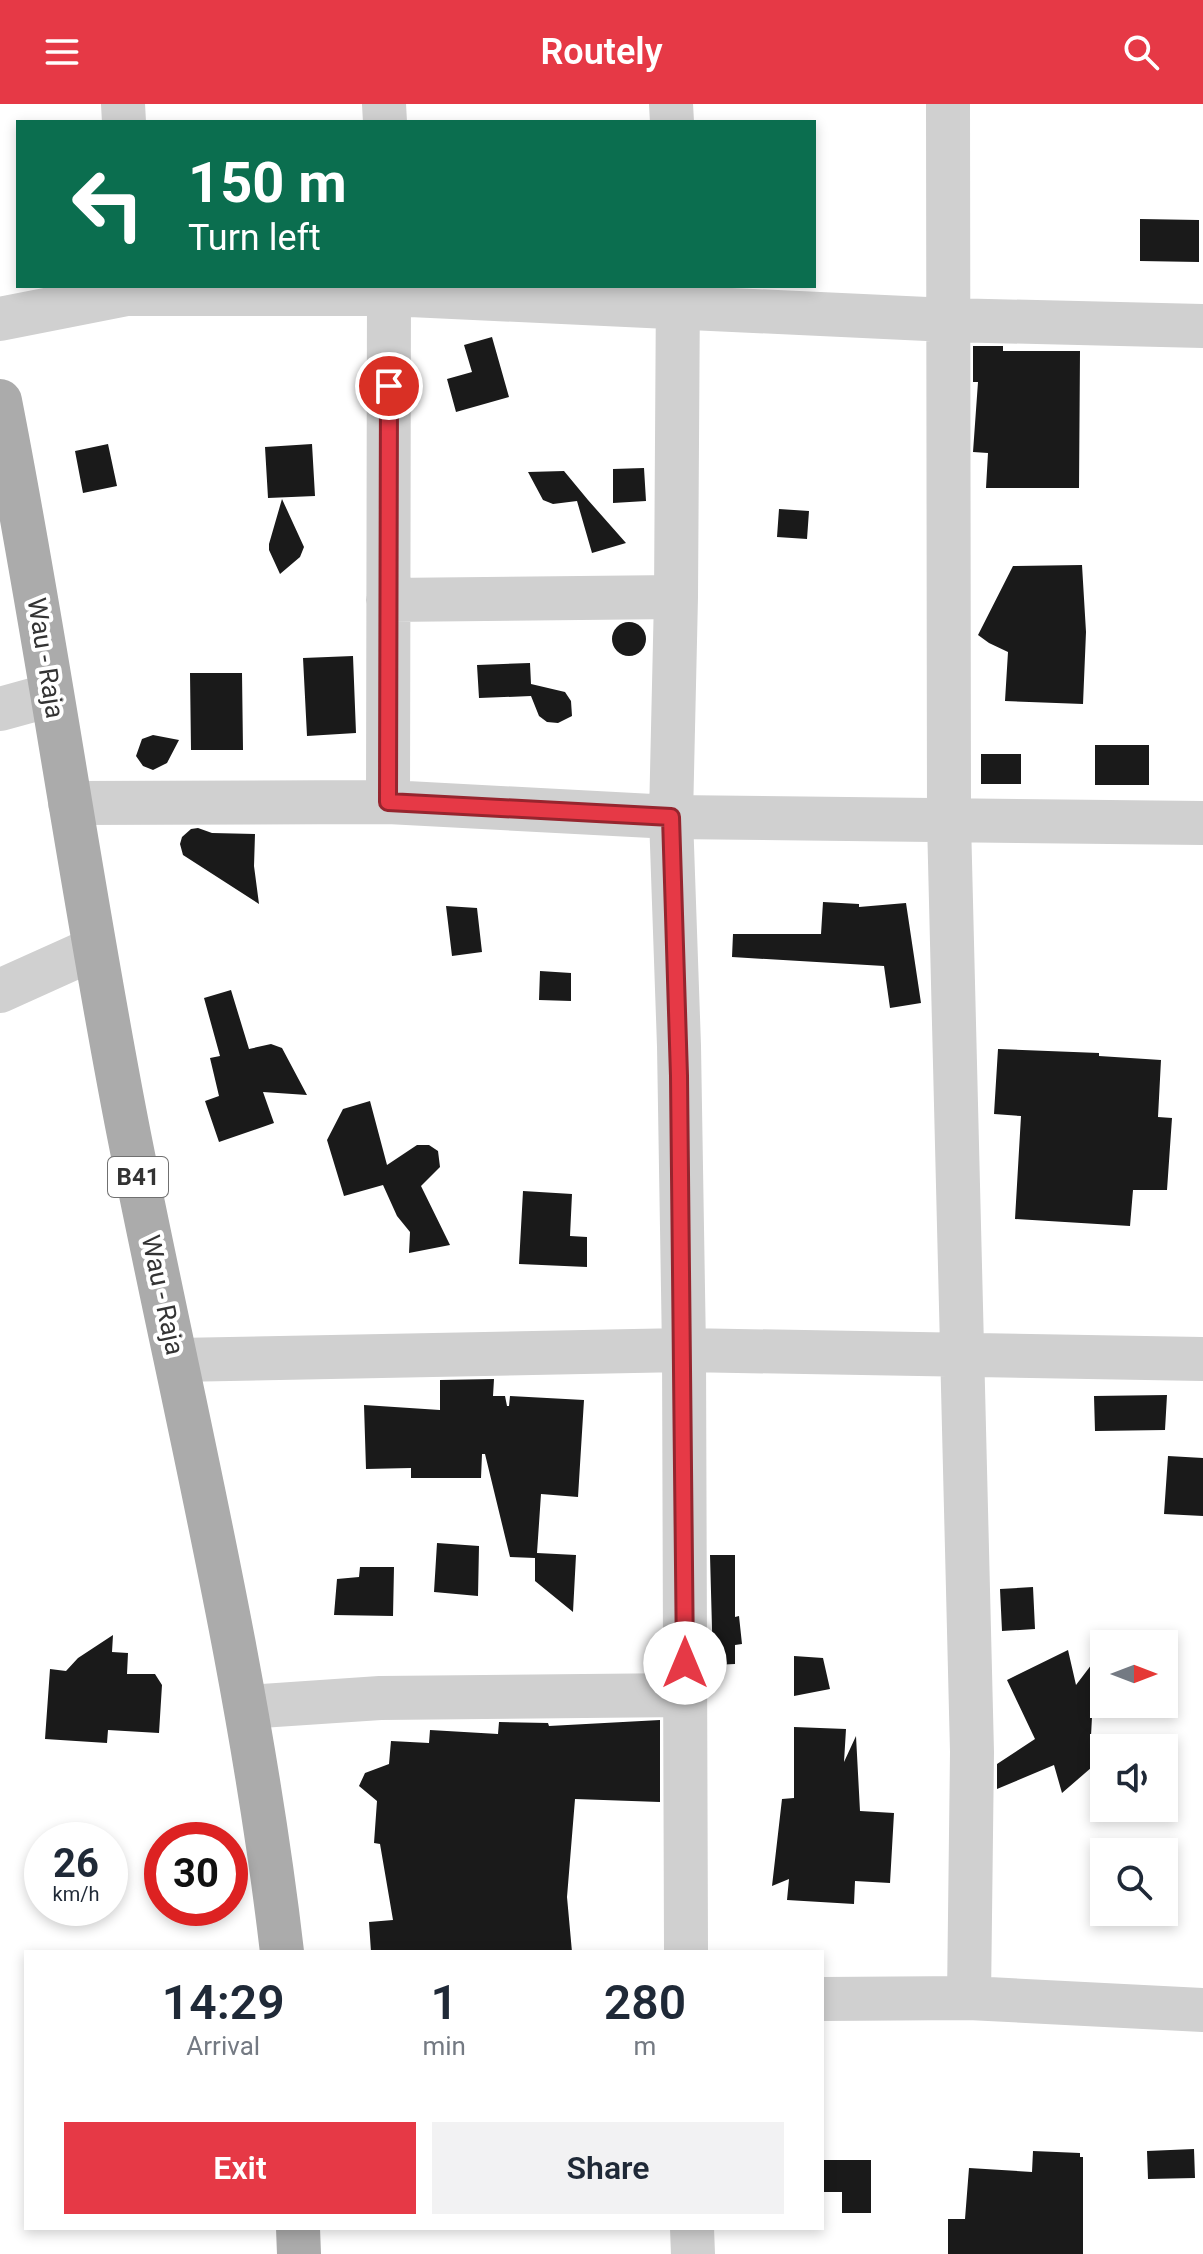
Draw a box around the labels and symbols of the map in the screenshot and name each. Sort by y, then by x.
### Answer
pin [355,352,423,420]
street label: Wau - Raja [22,596,70,720]
road number: B41 [108,1157,168,1197]
street label: Wau - Raja [136,1232,190,1358]
position arrow [643,1621,727,1705]
north arrow [1090,1630,1178,1718]
speed limit sign: 30 [144,1822,248,1926]

